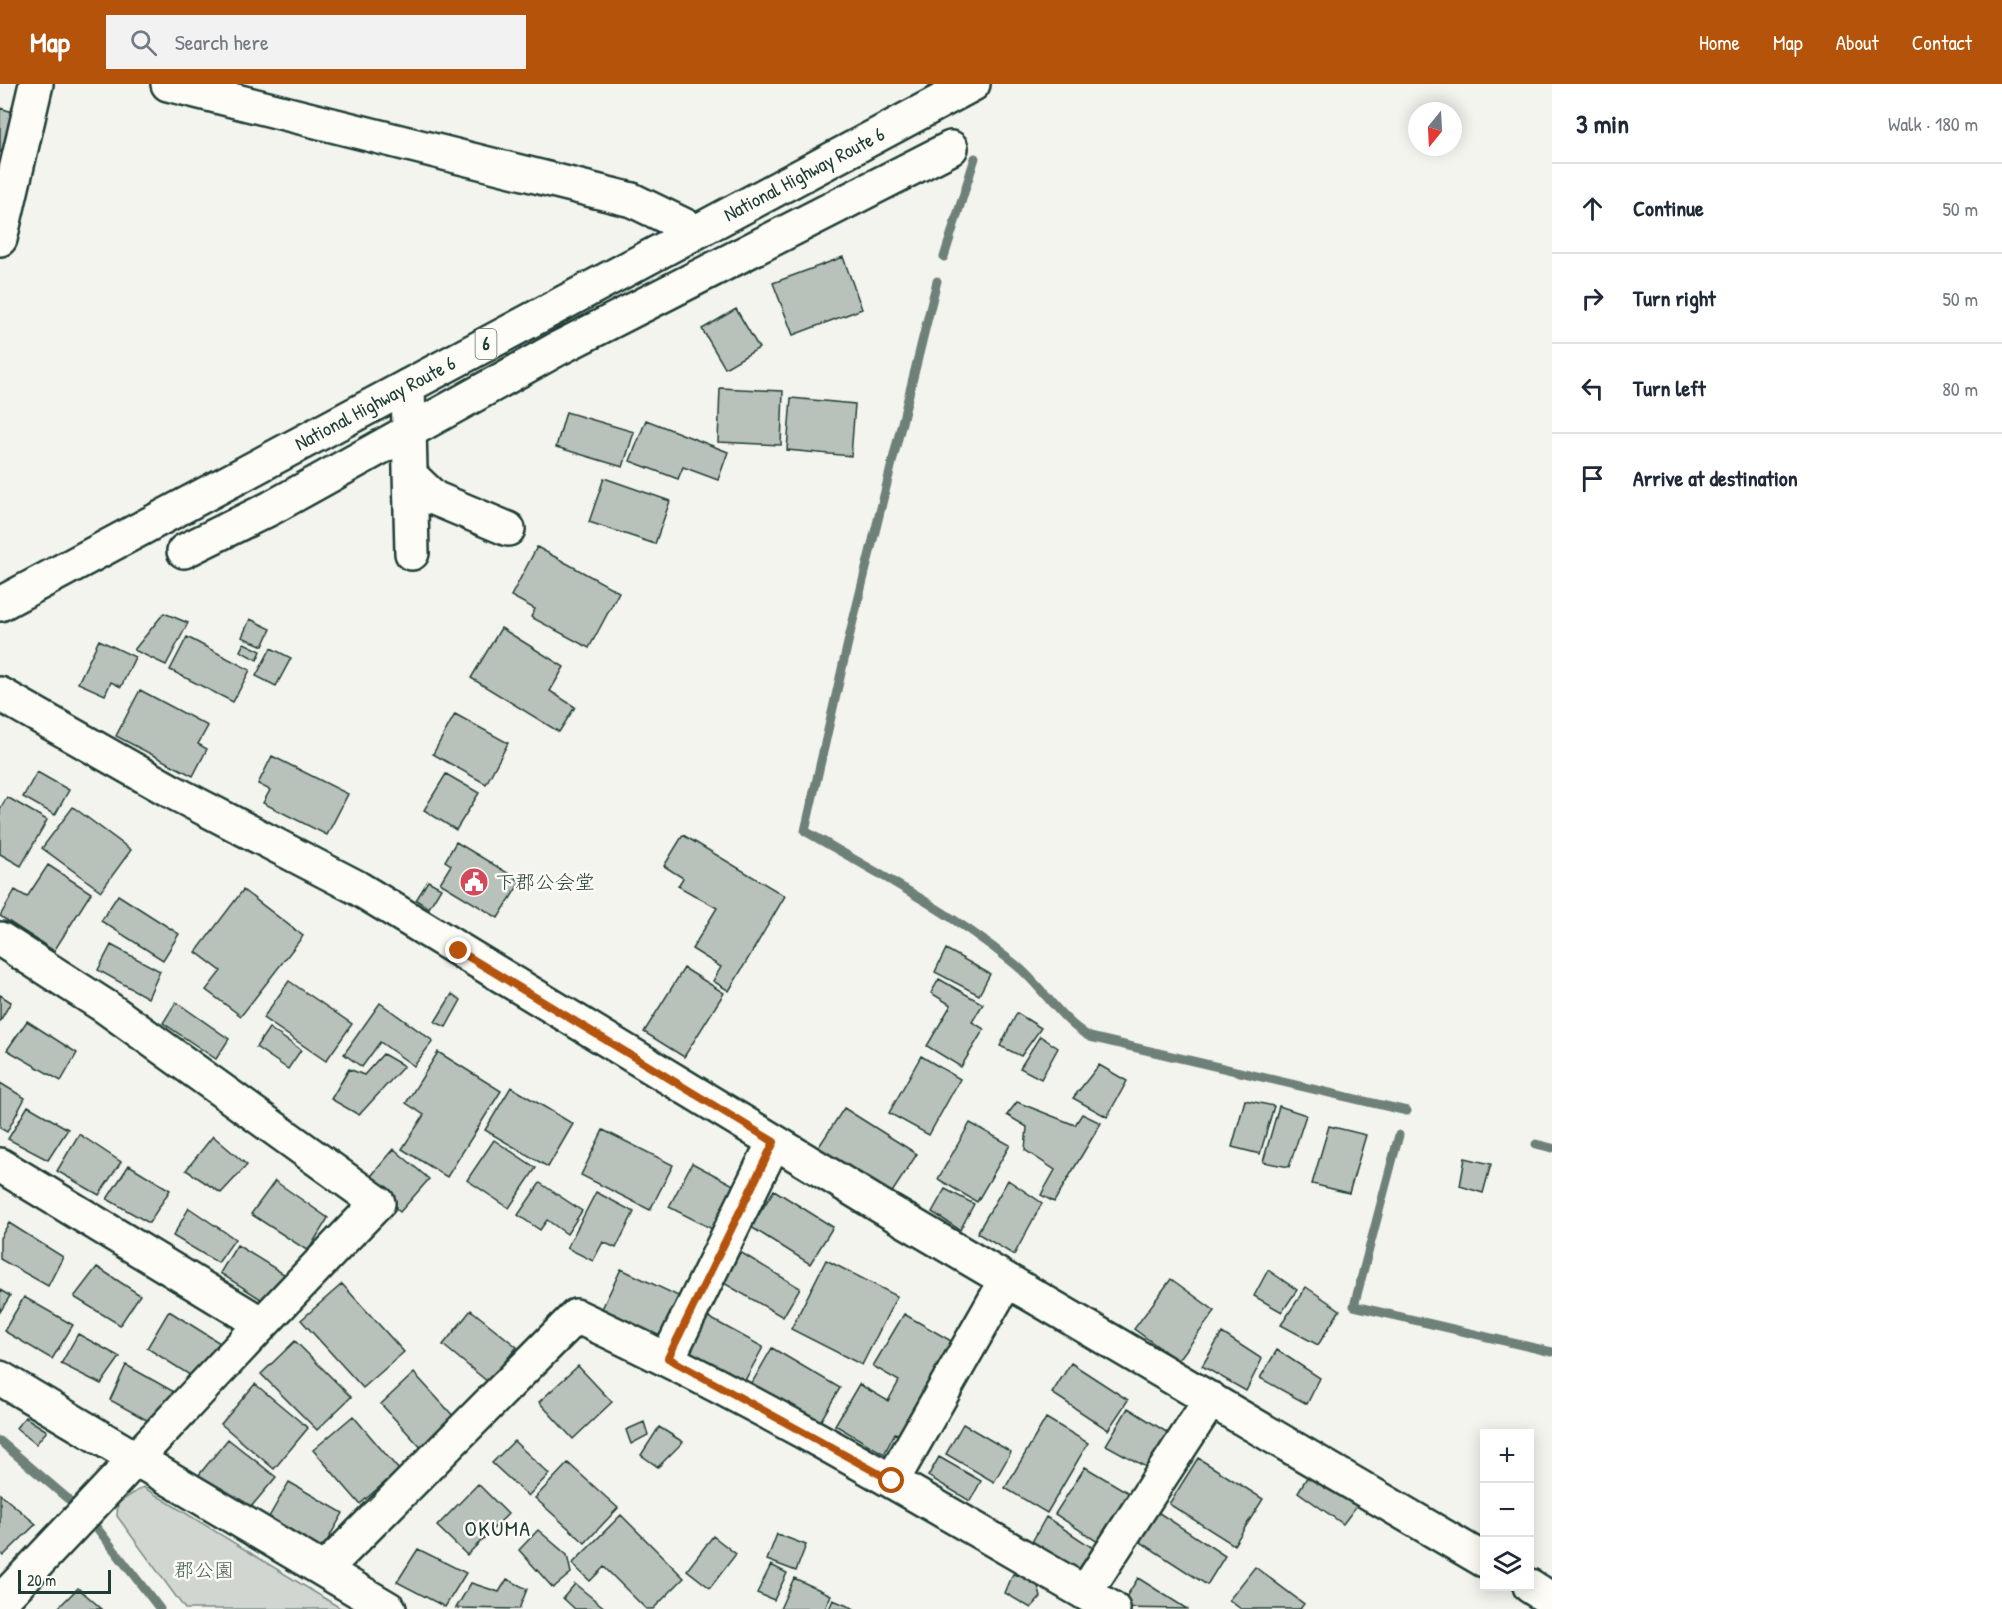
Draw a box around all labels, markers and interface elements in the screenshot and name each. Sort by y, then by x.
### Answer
search box [106,15,526,69]
text: Map [30,23,70,61]
icon: search [127,26,160,59]
text: Search here [175,27,269,57]
text: Home [1699,28,1740,57]
text: Map [1773,28,1803,57]
text: About [1836,28,1879,57]
text: Contact [1912,28,1972,57]
north arrow [1408,102,1462,156]
text: 3 min [1576,106,1629,141]
text: Walk · 180 m [1888,110,1978,137]
street label: National Highway Route 6 [719,120,889,227]
icon: ahead [1576,192,1609,225]
text: Continue [1633,193,1704,223]
text: 50 m [1942,195,1978,222]
icon: right [1576,282,1609,315]
text: Turn right [1633,283,1716,313]
text: 50 m [1942,285,1978,312]
road number: 6 [476,329,496,359]
street label: National Highway Route 6 [290,349,460,456]
icon: left [1576,372,1609,405]
text: Turn left [1633,373,1706,403]
text: 80 m [1942,375,1978,402]
icon: arrive [1576,462,1609,495]
text: Arrive at destination [1633,463,1798,493]
public building icon: 下郡公会堂 [458,866,490,898]
place label: 下郡公会堂 [495,868,595,895]
route end [445,937,471,963]
map controls [1480,1429,1534,1591]
button: + [1480,1429,1534,1483]
route start [878,1467,904,1493]
button: − [1480,1483,1534,1537]
district label: OKUMA [464,1513,532,1543]
button: layers [1480,1537,1534,1591]
park label: 郡公園 [174,1556,234,1583]
scale bar [18,1567,111,1594]
text: 20 m [27,1569,56,1591]

